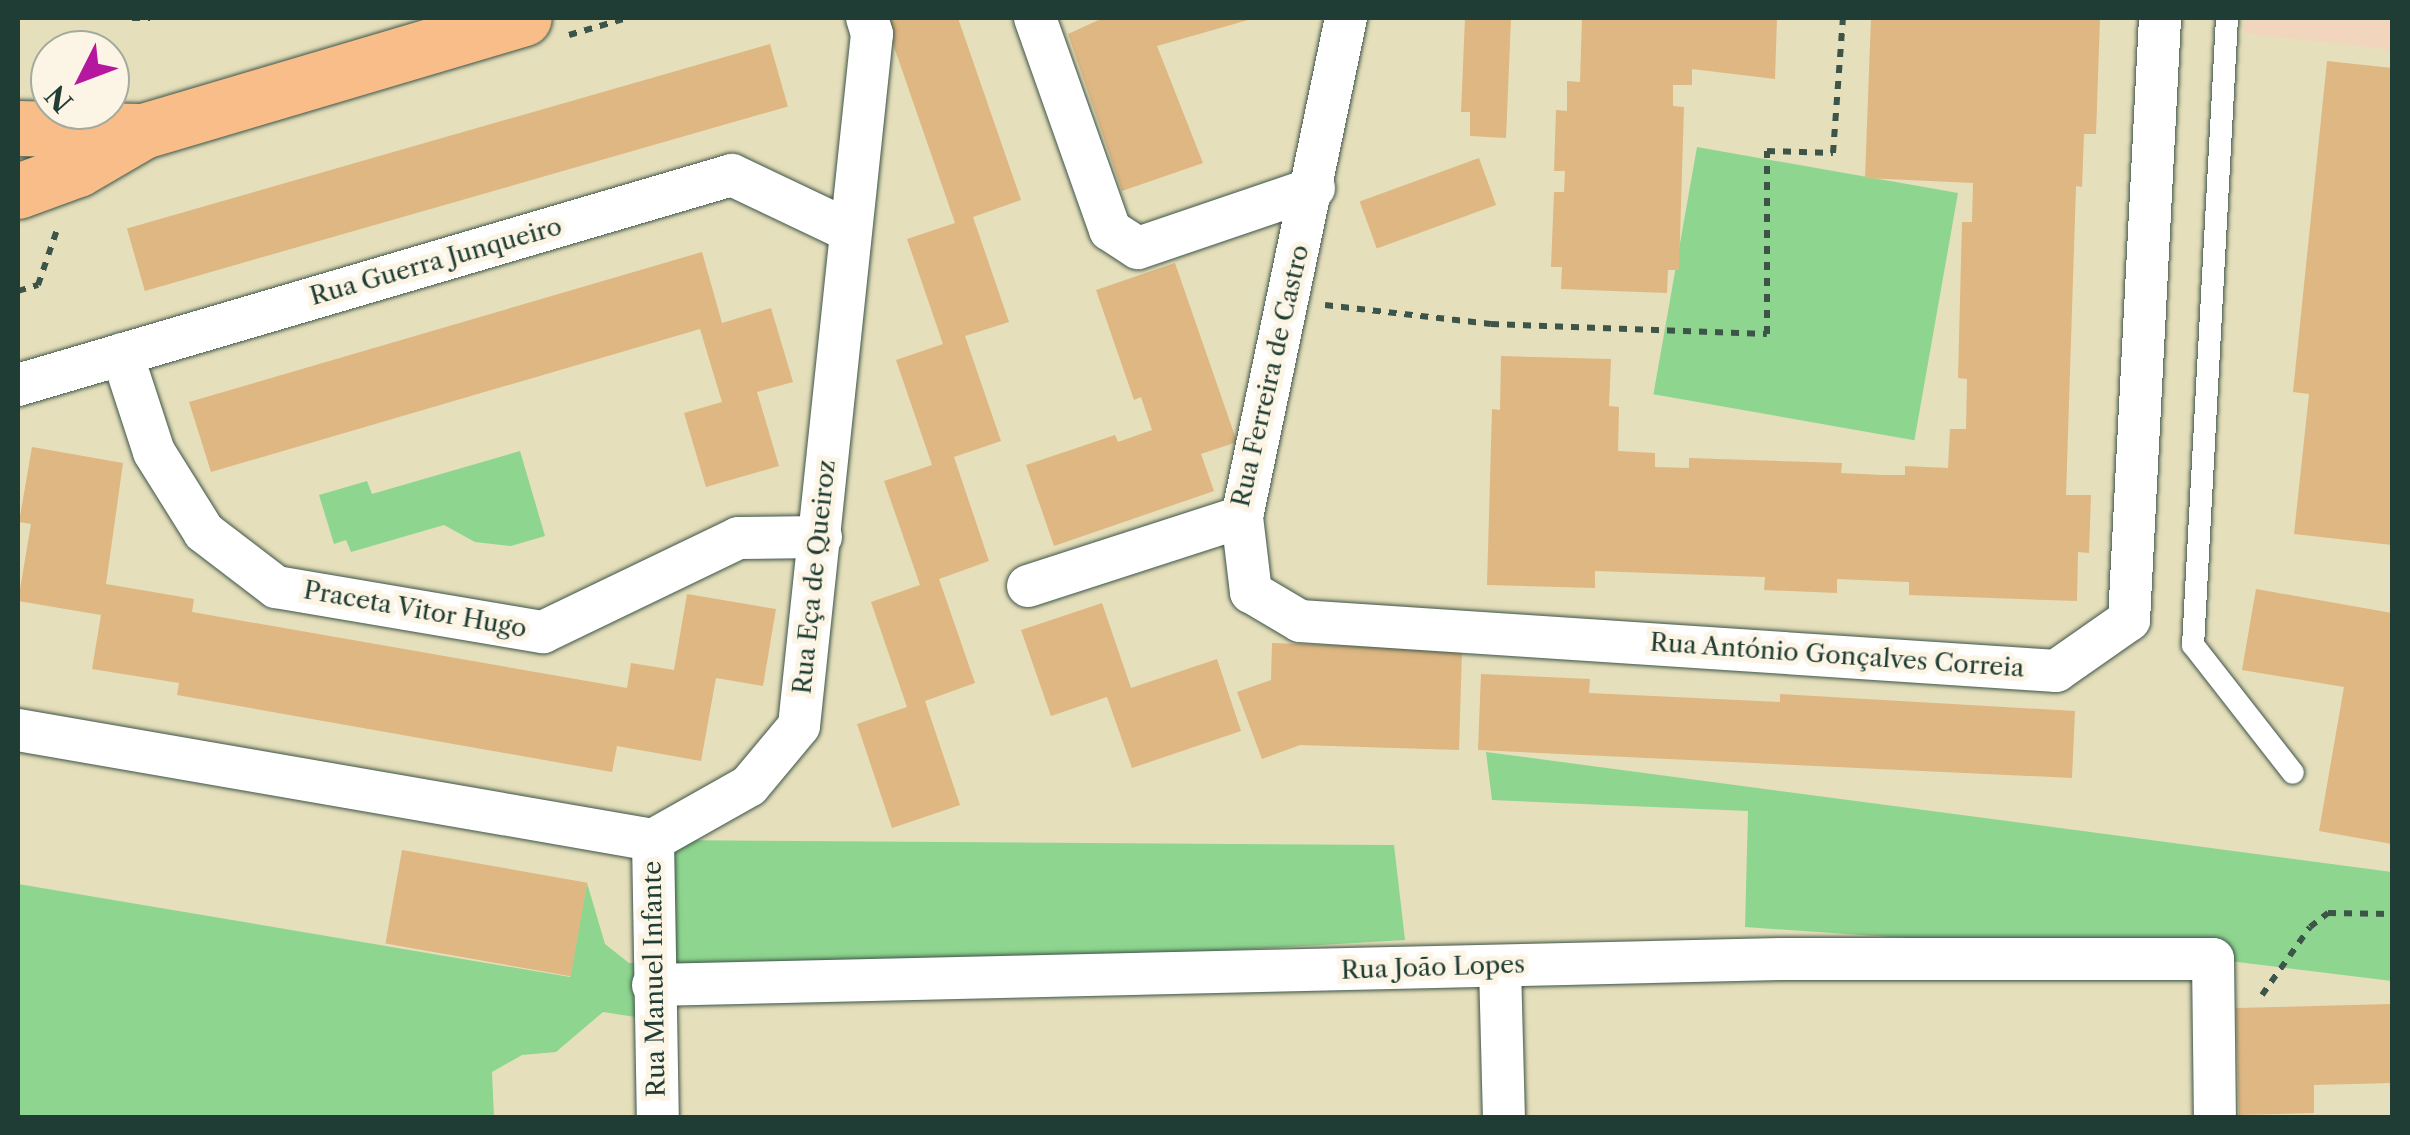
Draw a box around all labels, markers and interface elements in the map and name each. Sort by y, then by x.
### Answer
north arrow [30,30,130,130]
text: N [38,78,80,119]
street label: Rua Guerra Junqueiro [306,212,566,312]
street label: Rua Ferreira de Castro [1226,242,1316,510]
street label: Rua Eça de Queiroz [788,458,842,696]
street label: Praceta Vitor Hugo [300,575,530,645]
street label: Rua António Gonçalves Correia [1648,628,2026,684]
street label: Rua Manuel Infante [638,860,672,1098]
street label: Rua João Lopes [1340,950,1526,986]

